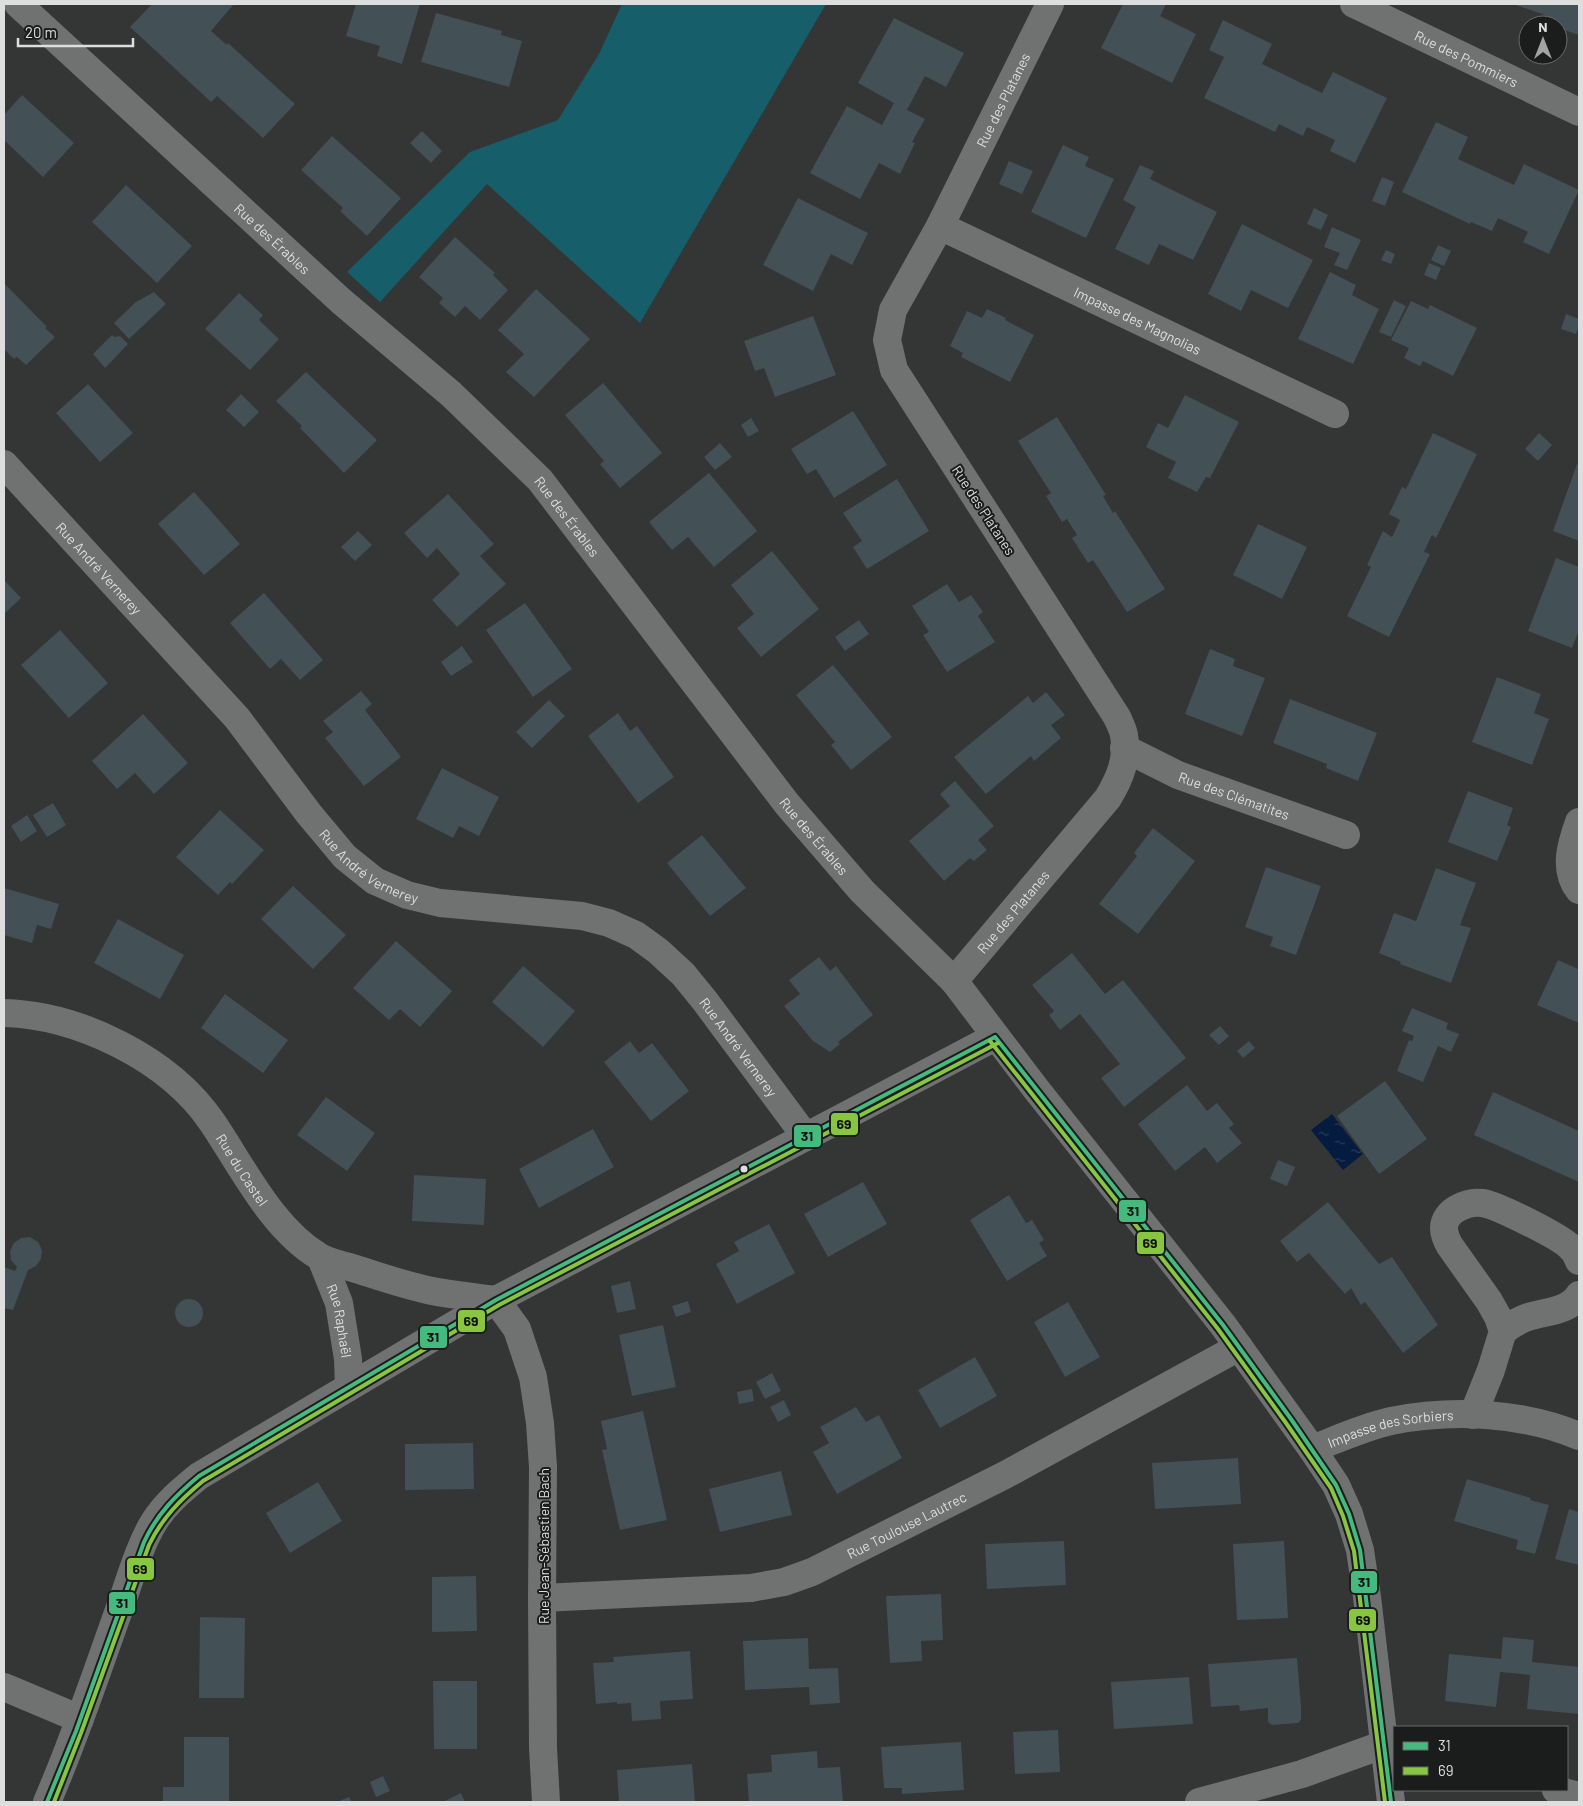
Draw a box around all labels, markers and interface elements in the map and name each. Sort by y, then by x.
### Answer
scale bar [18,15,132,47]
north arrow [1518,15,1568,65]
text: N [1538,18,1548,35]
text: 20 m [25,23,57,41]
street label: Rue des Pommiers [1412,26,1521,90]
street label: Rue des Platanes [972,49,1033,150]
street label: Rue des Érables [231,199,314,277]
street label: Impasse des Magnolias [1071,283,1204,358]
street label: Rue des Platanes [949,462,1019,558]
street label: Rue des Érables [531,473,604,560]
street label: Rue André Vernerey [53,518,146,618]
street label: Rue des Clématites [1176,767,1292,823]
street label: Rue des Érables [776,794,853,878]
street label: Rue André Vernerey [316,825,421,906]
street label: Rue des Platanes [973,866,1053,956]
street label: Rue André Vernerey [697,994,782,1100]
line badge: 69 [830,1112,859,1136]
text: 69 [837,1115,851,1132]
line badge: 31 [793,1124,822,1148]
text: 31 [801,1127,813,1144]
street label: Rue du Castel [213,1130,272,1209]
unlabelled marker [739,1164,749,1174]
line badge: 31 [1118,1199,1147,1223]
text: 31 [1127,1202,1139,1219]
line badge: 69 [1136,1231,1165,1255]
text: 69 [1143,1234,1157,1251]
street label: Rue Raphaël [324,1281,356,1359]
line badge: 69 [457,1309,486,1333]
text: 69 [464,1312,478,1329]
line badge: 31 [419,1325,448,1349]
text: 31 [427,1328,439,1345]
street label: Impasse des Sorbiers [1325,1406,1454,1451]
street label: Rue Jean-Sébastien Bach [535,1468,552,1624]
street label: Rue Toulouse Lautrec [844,1488,969,1562]
line badge: 69 [126,1557,155,1581]
text: 69 [133,1560,147,1577]
line badge: 31 [1350,1570,1378,1594]
text: 31 [1358,1573,1370,1590]
line badge: 31 [108,1591,136,1615]
text: 31 [116,1594,128,1611]
line badge: 69 [1348,1608,1377,1632]
text: 69 [1356,1611,1370,1628]
legend [1393,1726,1568,1791]
text: 31 [1438,1736,1451,1754]
text: 69 [1438,1761,1454,1779]

